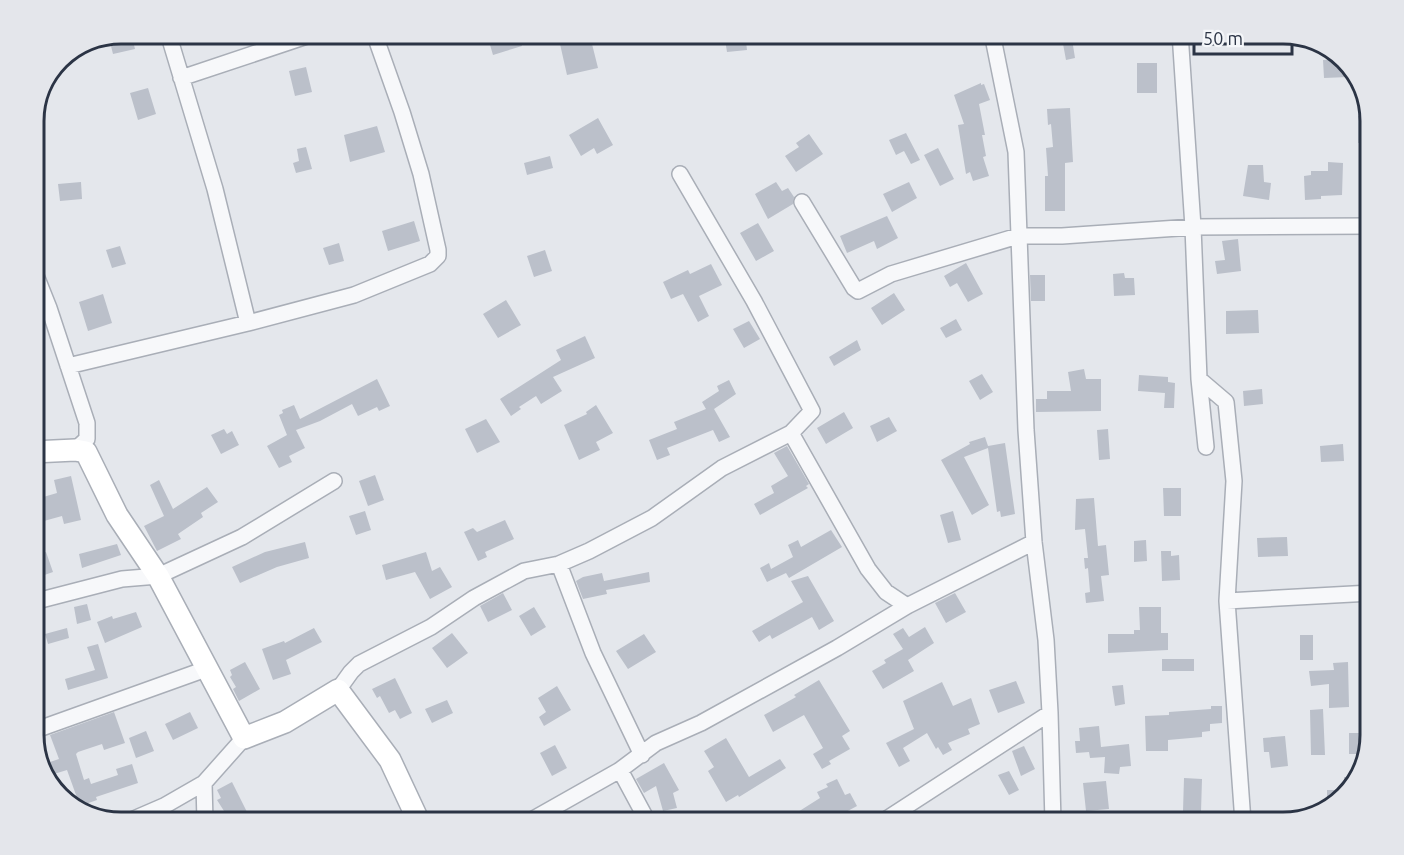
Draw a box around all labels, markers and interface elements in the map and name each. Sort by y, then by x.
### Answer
scale bar [1194,18,1292,56]
text: 50 m [1203,28,1243,48]

